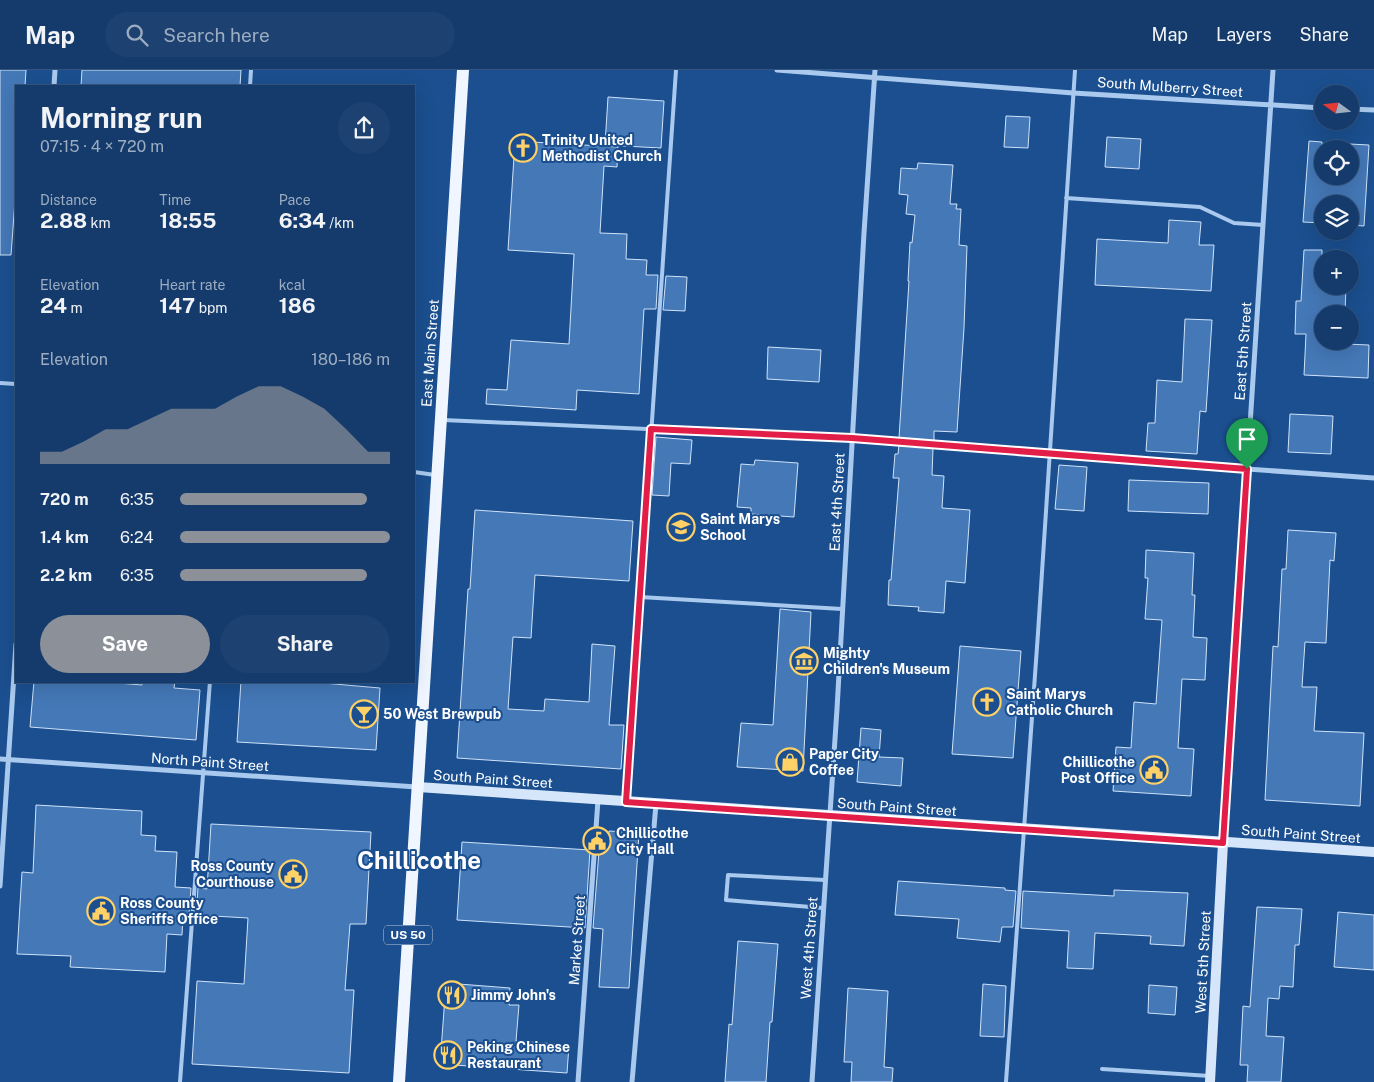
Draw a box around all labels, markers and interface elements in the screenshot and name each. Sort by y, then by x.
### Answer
search box [105,12,455,57]
text: Map [25,21,75,49]
icon: search [123,21,151,49]
text: Search here [163,24,270,46]
text: Map [1152,24,1188,45]
text: Layers [1216,24,1272,45]
text: Share [1300,24,1349,45]
street label: South Mulberry Street [1096,74,1244,100]
north arrow [1314,85,1359,130]
map controls [1314,85,1359,350]
text: Morning run [40,101,203,134]
button: share [338,102,390,154]
place label: Trinity United Methodist Church [542,132,662,164]
church icon: Trinity United Methodist Church [508,133,538,163]
text: 07:15 · 4 × 720 m [40,137,164,156]
button: locate [1314,140,1359,185]
text: Distance [40,192,97,208]
text: Time [159,192,191,208]
text: Pace [279,192,311,208]
button: layers [1314,195,1359,240]
text: 2.88 [40,208,87,233]
text: 18:55 [159,208,216,233]
text: 6:34 [279,208,326,233]
text: km [87,215,111,231]
text: /km [326,215,354,231]
button: + [1314,250,1359,295]
text: Elevation [40,277,99,293]
text: Heart rate [159,277,226,293]
text: kcal [279,277,306,293]
text: 24 [40,293,67,318]
text: 147 [159,293,195,318]
text: 186 [279,293,316,318]
street label: East Main Street [418,299,442,407]
text: m [67,300,83,316]
text: bpm [195,300,227,316]
street label: East 5th Street [1232,301,1254,401]
button: − [1314,305,1359,350]
text: Elevation [40,350,108,369]
text: 180–186 m [311,350,390,369]
pin [1226,418,1268,469]
icon: arrive [1233,425,1261,453]
street label: East 4th Street [826,452,848,552]
text: 720 m [40,490,88,509]
text: 6:35 [120,490,154,509]
place label: Saint Marys School [700,511,780,543]
school or university icon: Saint Marys School [666,512,696,542]
text: 1.4 km [40,528,89,547]
text: 6:24 [120,528,153,547]
text: 2.2 km [40,566,92,585]
text: 6:35 [120,566,154,585]
button: Save [40,615,210,673]
button: Share [220,615,390,673]
place label: Mighty Children's Museum [823,645,950,677]
museum icon: Mighty Children's Museum [789,646,819,676]
place label: Saint Marys Catholic Church [1006,686,1113,718]
church icon: Saint Marys Catholic Church [972,687,1002,717]
bar icon: 50 West Brewpub [349,699,379,729]
place label: 50 West Brewpub [383,706,501,722]
place label: Paper City Coffee [809,746,879,778]
shop icon: Paper City Coffee [775,747,805,777]
street label: North Paint Street [150,750,270,774]
place label: Chillicothe Post Office [1061,754,1135,786]
public building icon: Chillicothe Post Office [1139,755,1169,785]
street label: South Paint Street [433,767,553,791]
street label: South Paint Street [837,795,957,819]
street label: South Paint Street [1241,822,1361,846]
place label: Chillicothe City Hall [616,825,688,857]
public building icon: Chillicothe City Hall [582,826,612,856]
district label: Chillicothe [357,846,481,874]
place label: Ross County Courthouse [190,858,274,890]
public building icon: Ross County Courthouse [278,859,308,889]
street label: Market Street [566,894,588,986]
place label: Ross County Sheriffs Office [120,895,218,927]
public building icon: Ross County Sheriffs Office [86,896,116,926]
street label: West 4th Street [797,896,821,1000]
street label: West 5th Street [1192,910,1214,1014]
road number: US 50 [384,926,432,944]
restaurant icon: Jimmy John's [437,980,467,1010]
place label: Jimmy John's [471,987,556,1003]
place label: Peking Chinese Restaurant [467,1039,570,1071]
restaurant icon: Peking Chinese Restaurant [433,1040,463,1070]

